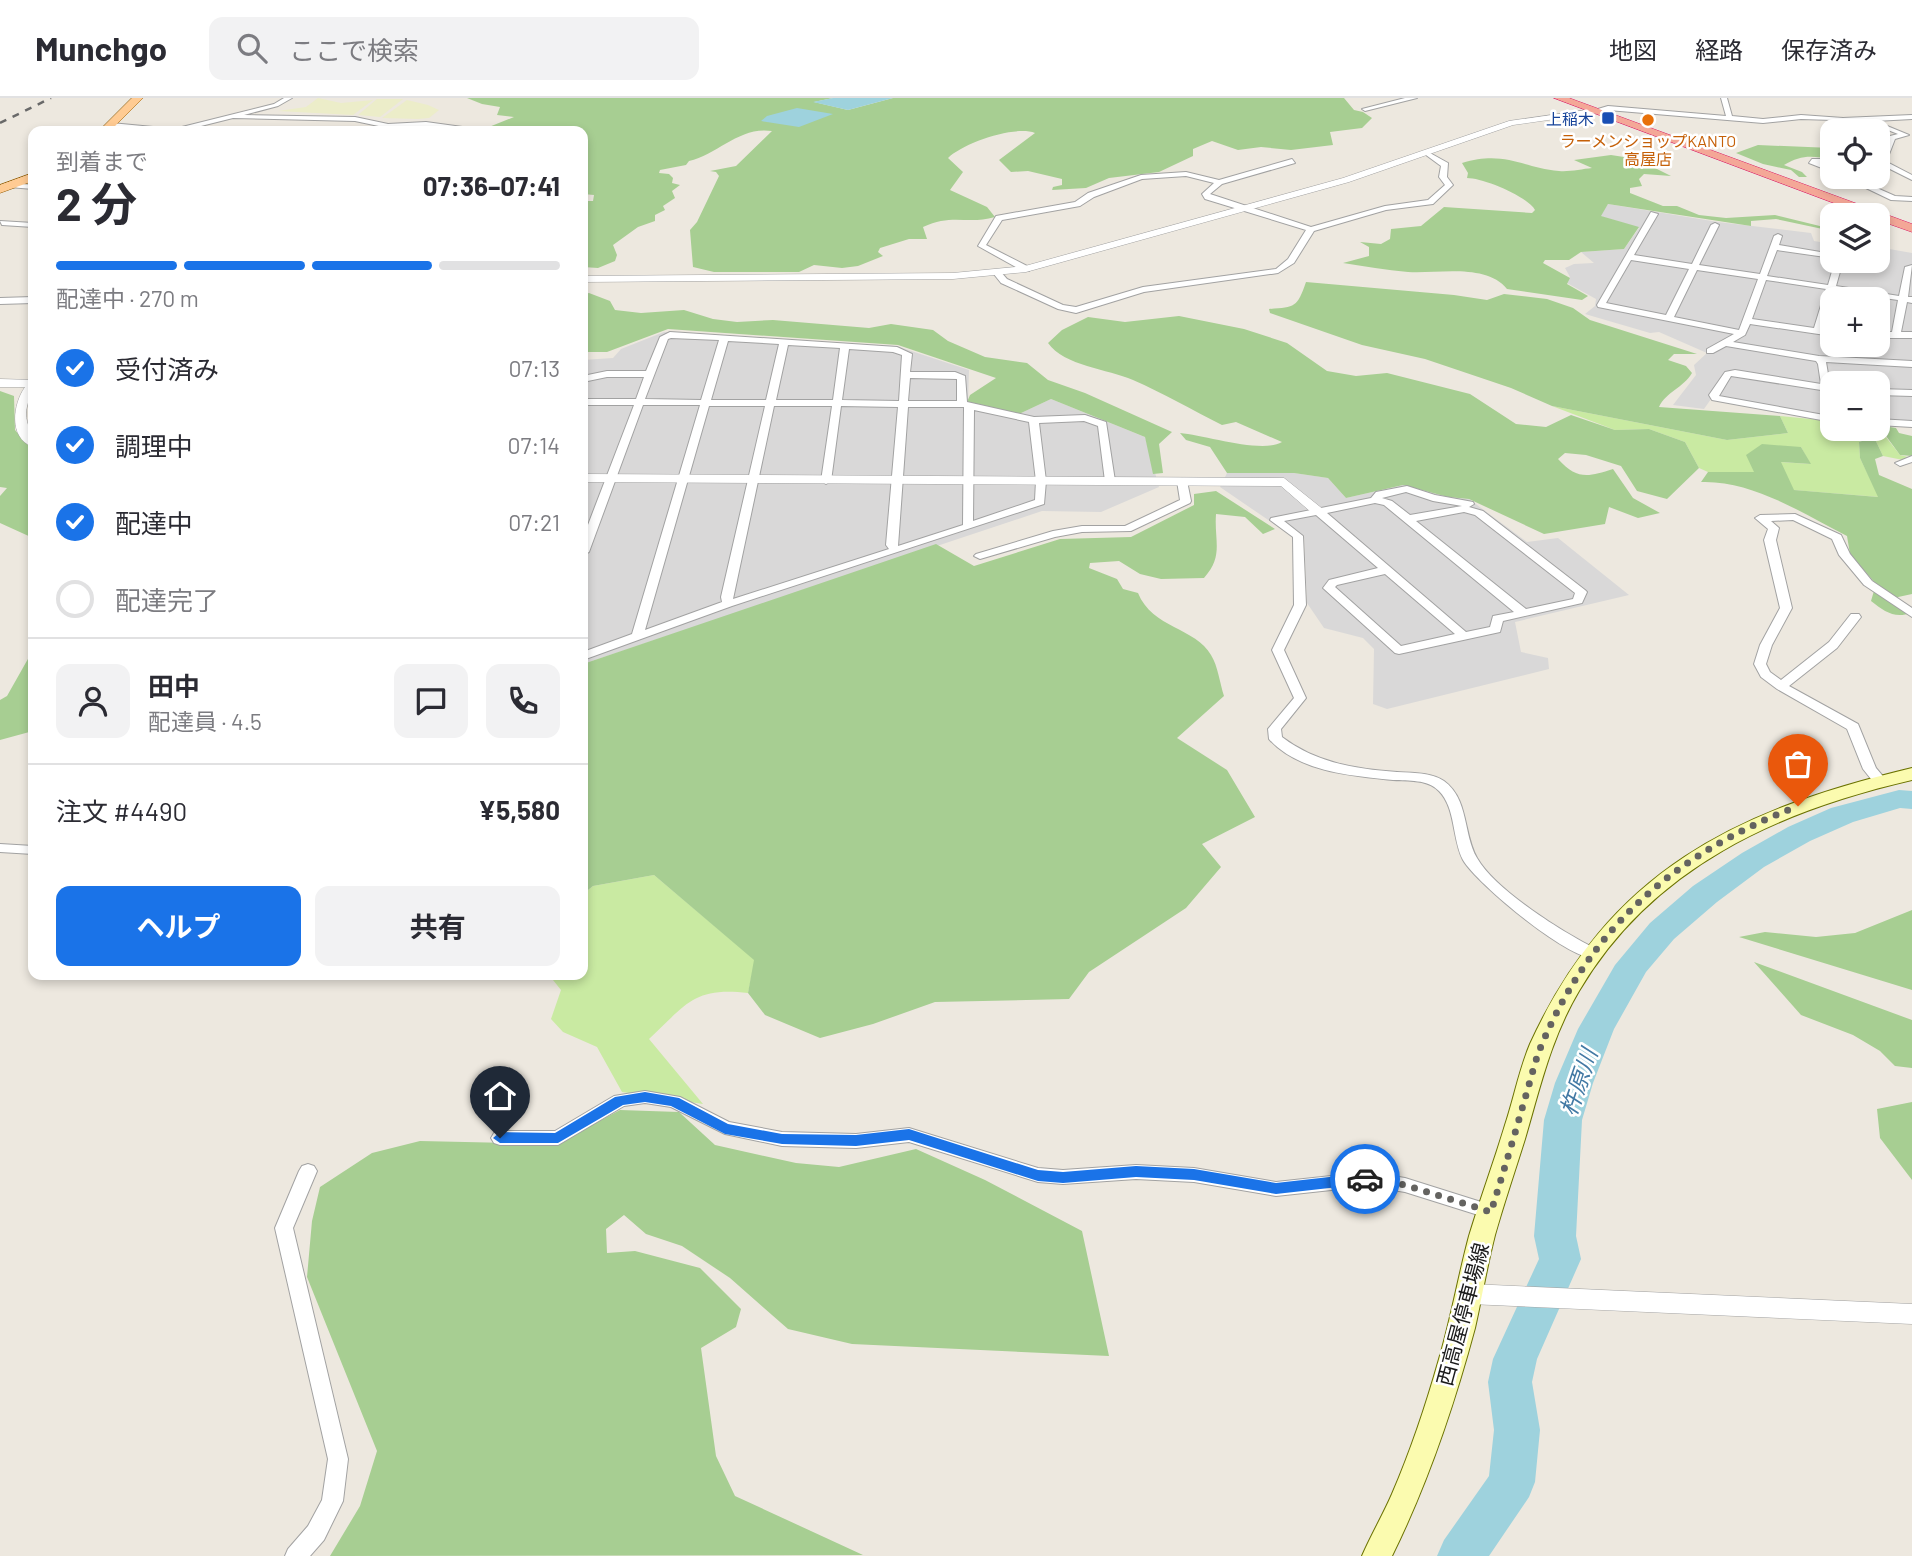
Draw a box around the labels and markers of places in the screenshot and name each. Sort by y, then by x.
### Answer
place label: 上稲木 [1546,109,1594,128]
marker: 上稲木 [1600,110,1616,126]
marker: ラーメンショップKANTO 高屋店 [1640,112,1656,128]
place label: ラーメンショップKANTO 高屋店 [1560,131,1736,168]
pin [1768,734,1828,806]
pin [470,1066,530,1138]

